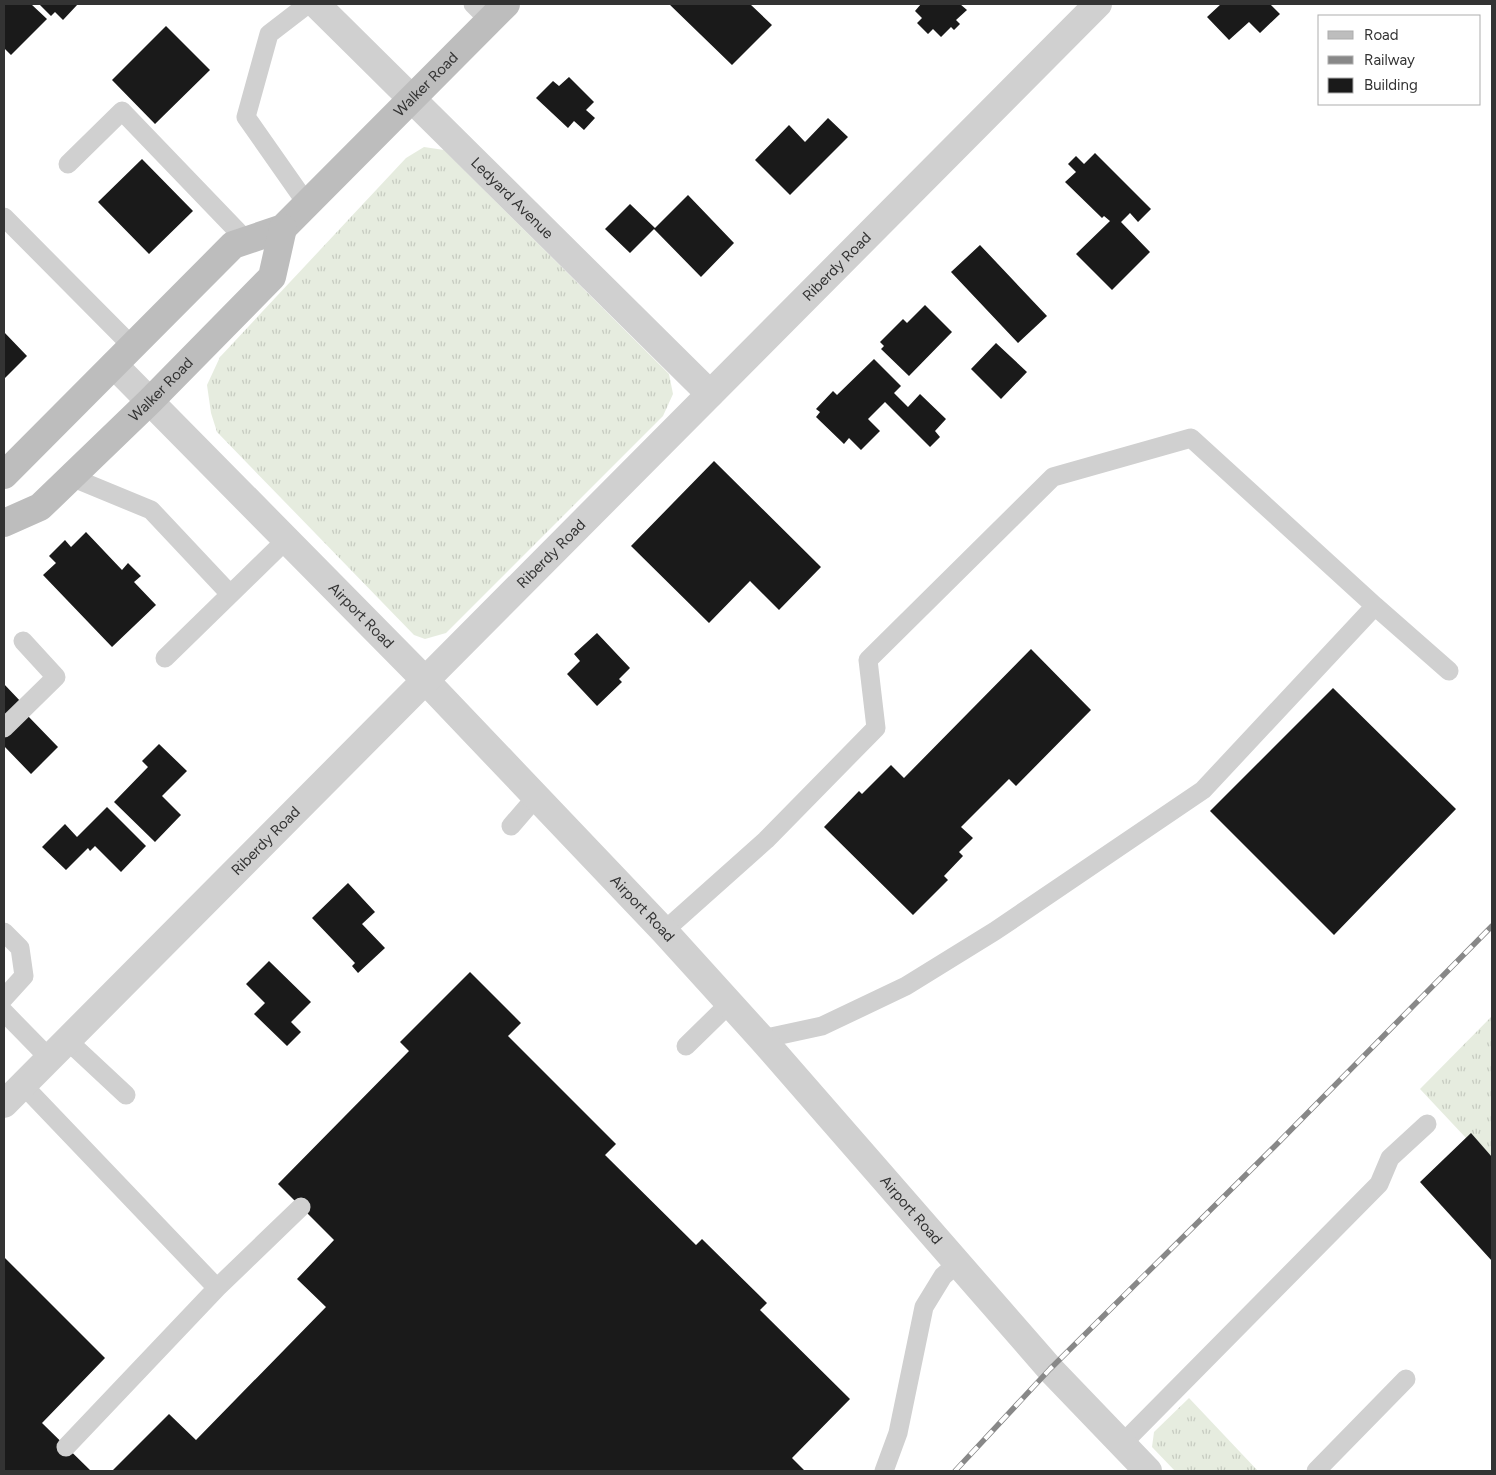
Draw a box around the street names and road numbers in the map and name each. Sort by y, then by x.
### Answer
street label: Walker Road [390,48,462,120]
street label: Ledyard Avenue [467,154,557,243]
street label: Riberdy Road [799,228,875,305]
street label: Walker Road [125,354,197,425]
street label: Riberdy Road [513,516,589,592]
street label: Airport Road [325,579,398,652]
street label: Riberdy Road [228,803,304,879]
street label: Airport Road [607,871,678,945]
street label: Airport Road [876,1172,946,1248]

